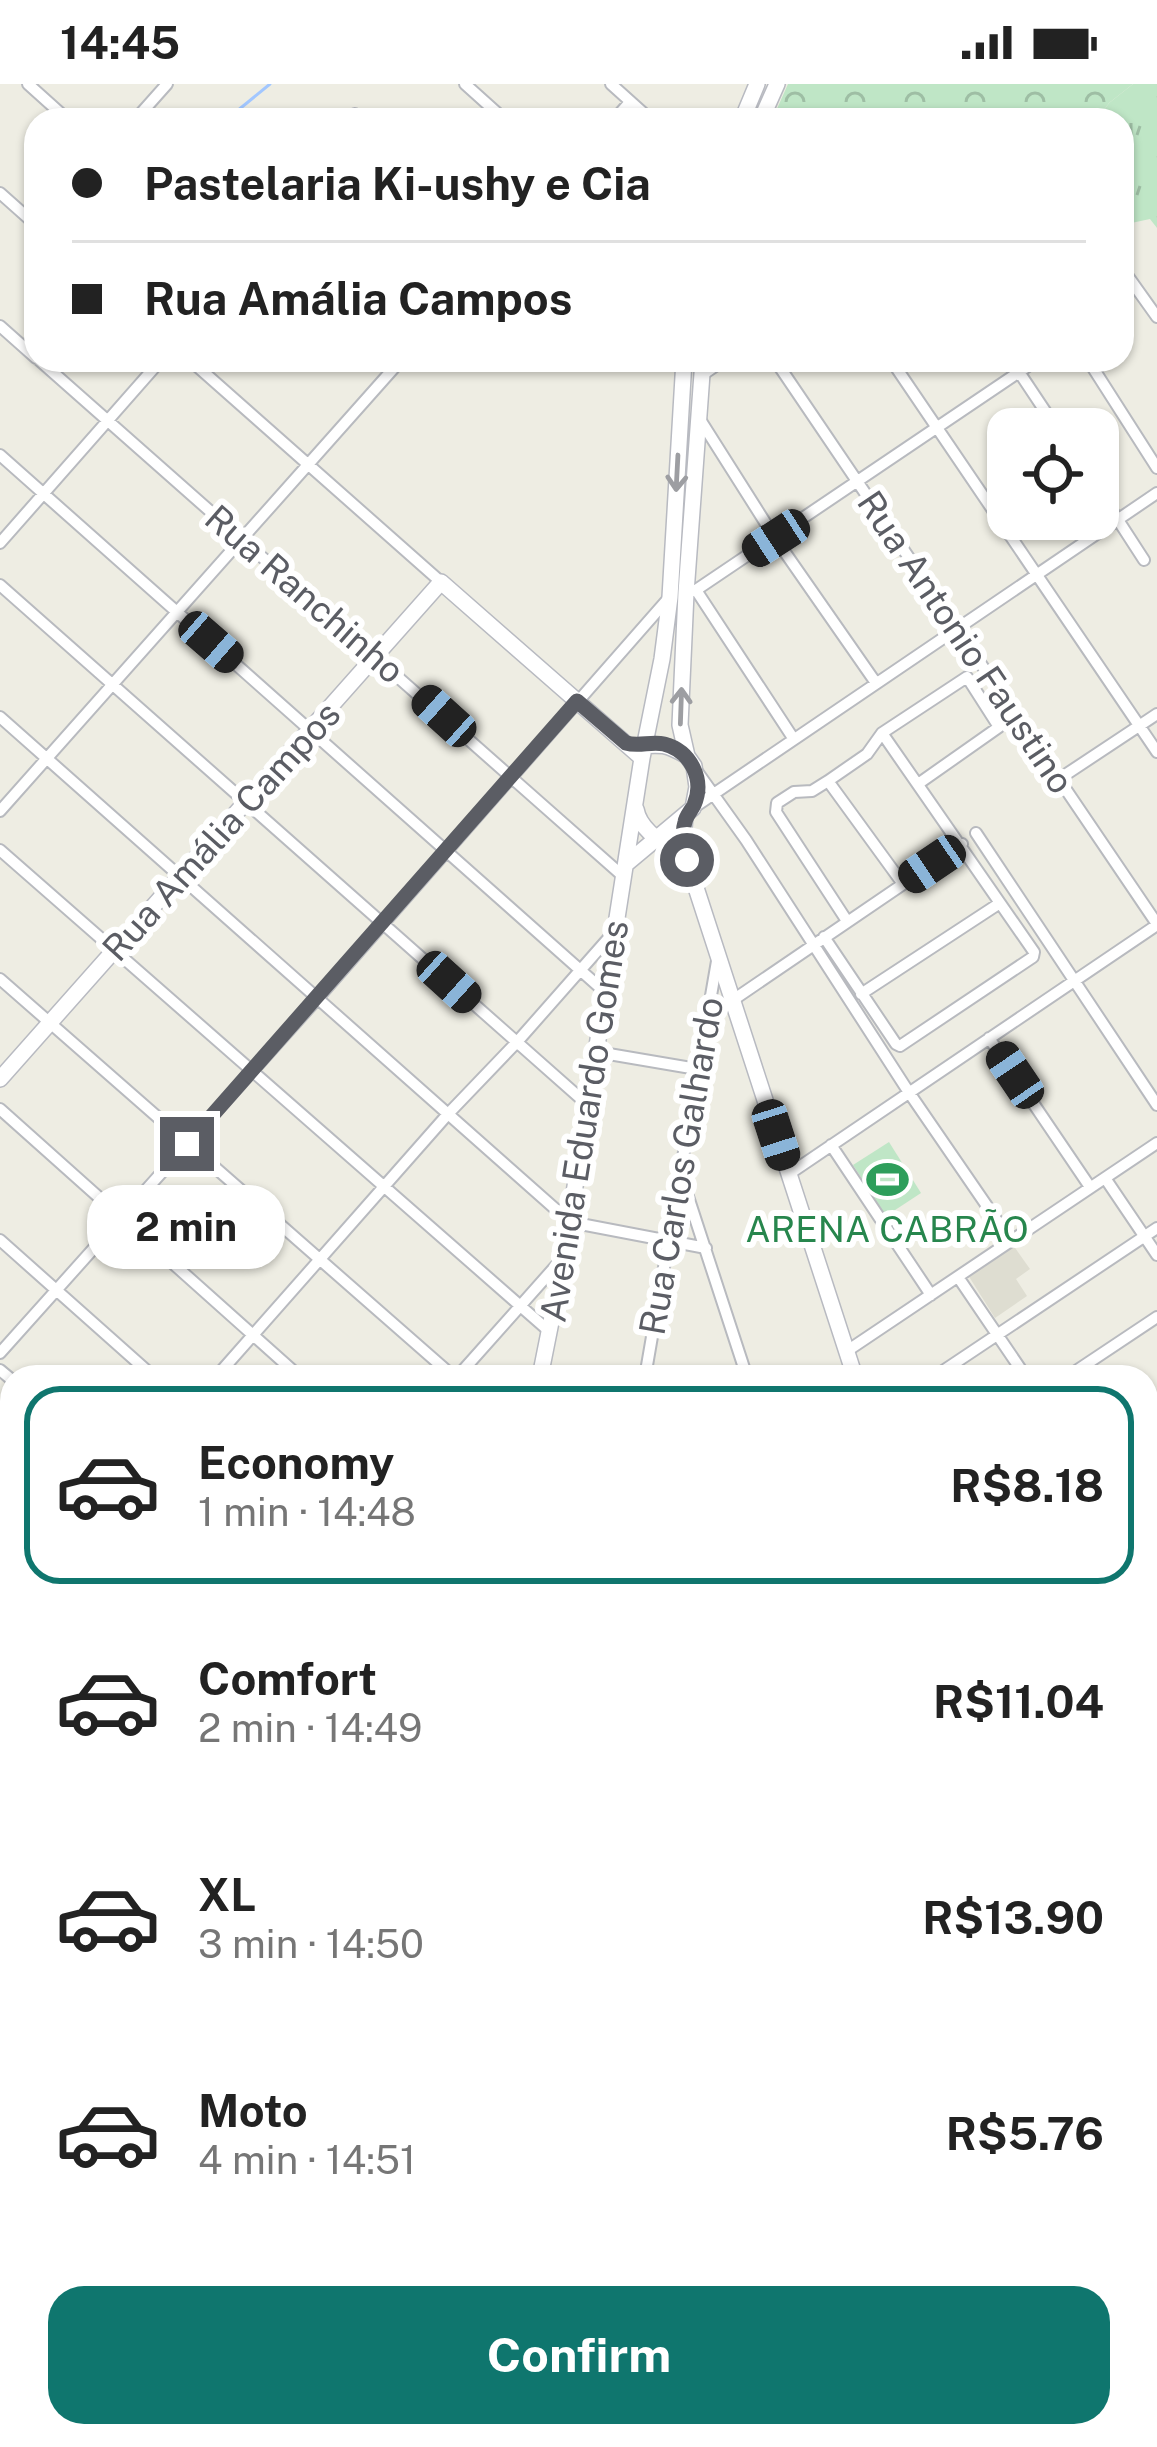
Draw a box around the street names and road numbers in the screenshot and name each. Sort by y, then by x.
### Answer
street label: Rua Antonio Faustino [849,483,1083,801]
street label: Rua Ranchinho [197,496,413,692]
street label: Rua Amália Campos [94,693,348,969]
street label: Avenida Eduardo Gomes [531,917,637,1325]
street label: Rua Carlos Galhardo [631,994,731,1338]

